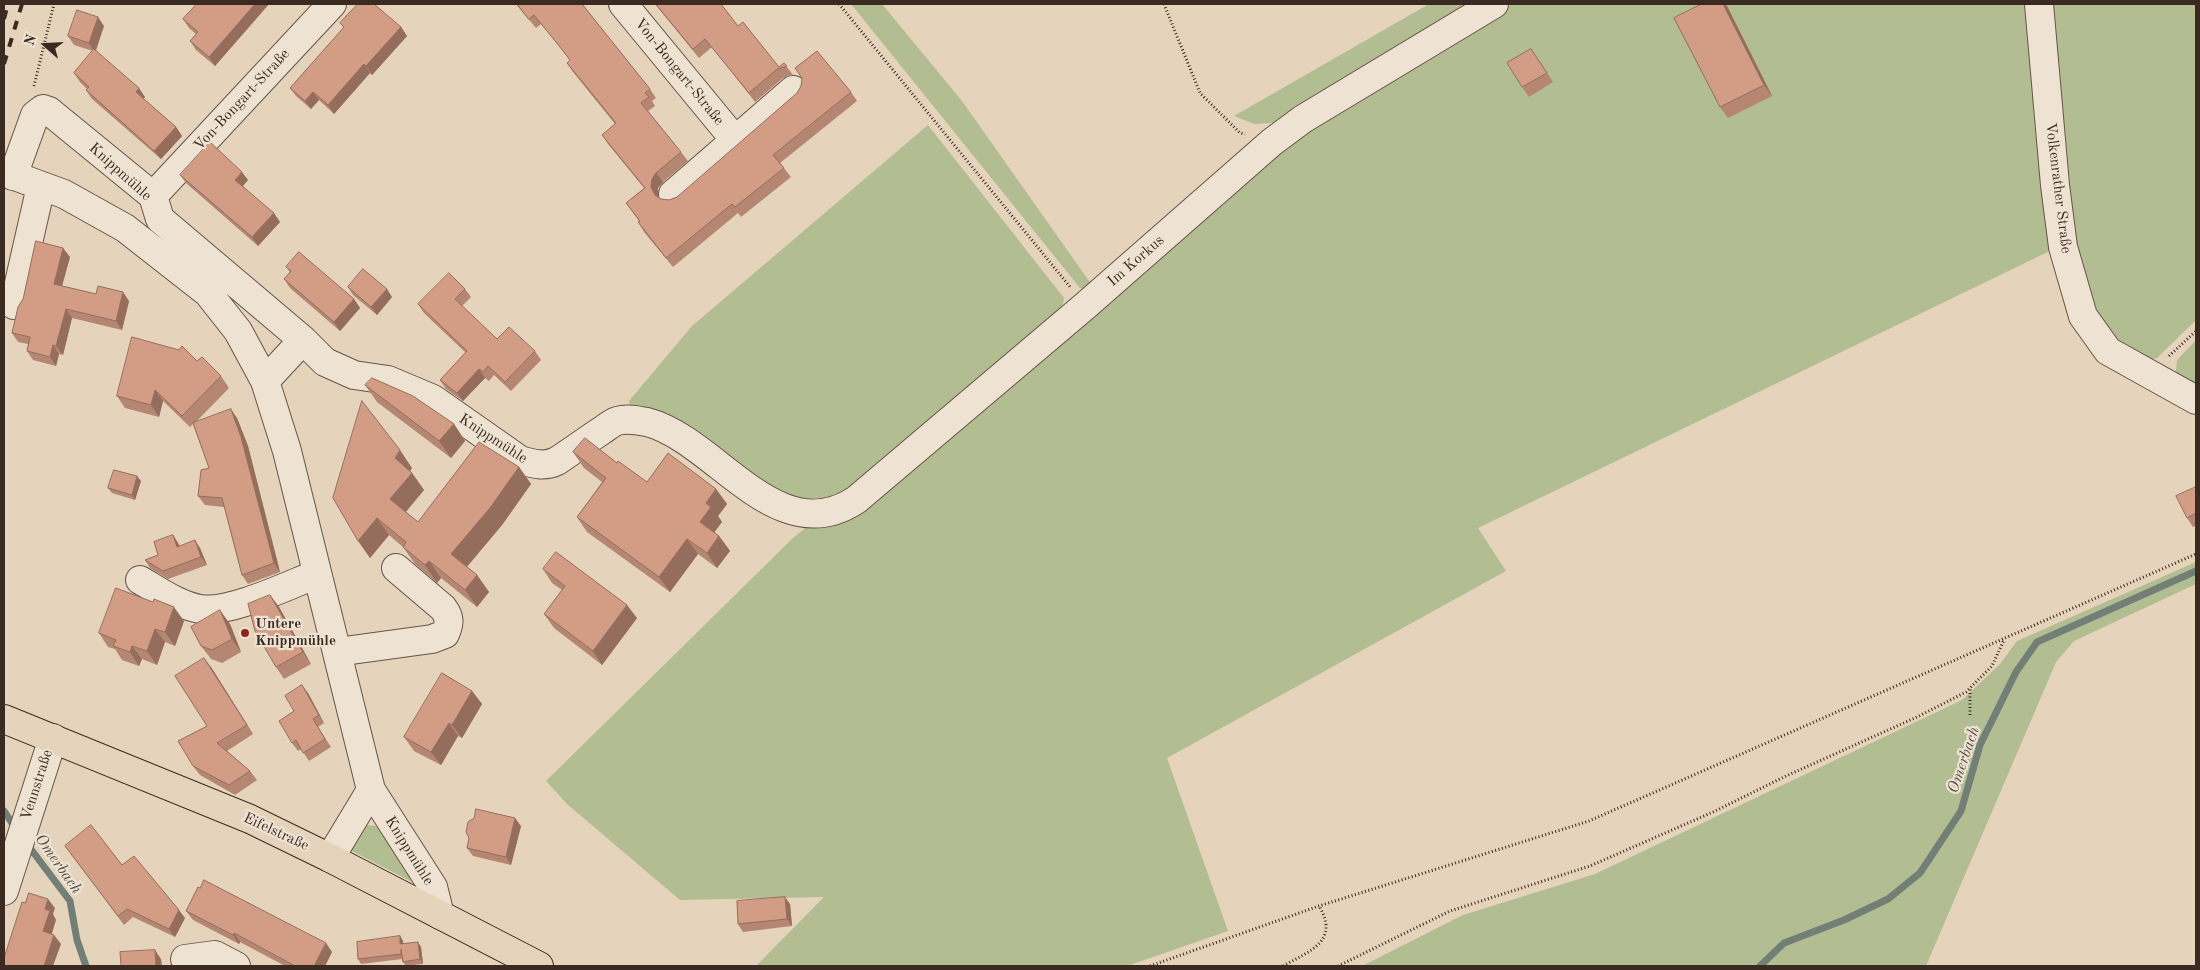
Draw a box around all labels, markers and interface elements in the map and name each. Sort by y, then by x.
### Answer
street label: Von-Bongart-Straße [630,15,728,129]
north arrow [20,20,70,70]
text: N [22,33,39,47]
street label: Von-Bongart-Straße [190,45,294,155]
street label: Volkenrather Straße [2041,122,2075,254]
street label: Knippmühle [85,139,155,205]
street label: Im Korkus [1104,231,1168,291]
street label: Knippmühle [455,410,531,468]
place label: Untere Knippmühle [255,615,336,650]
marker: Untere Knippmühle [239,627,251,639]
water label: Omerbach [1944,724,1984,796]
street label: Vennstraße [17,747,57,823]
street label: Eifelstraße [240,809,312,855]
street label: Knippmühle [381,813,437,889]
water label: Omerbach [30,830,86,898]

